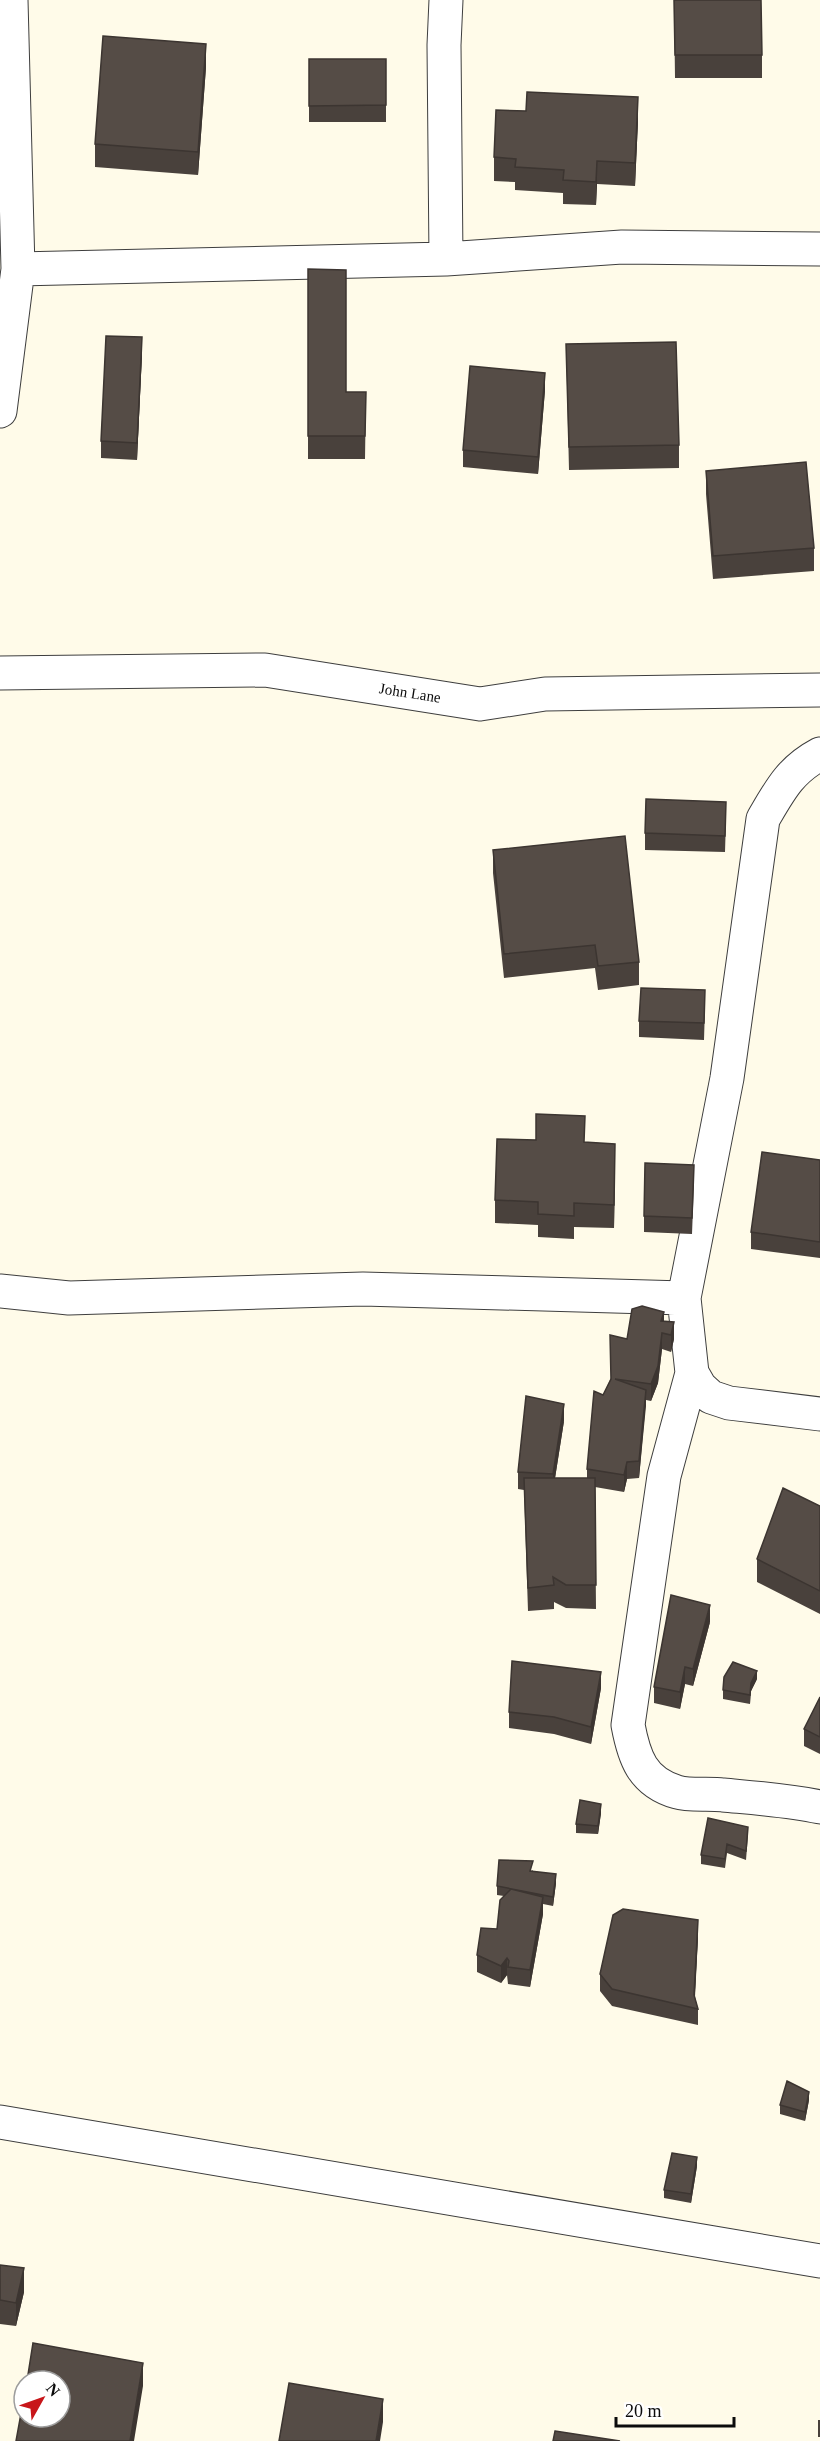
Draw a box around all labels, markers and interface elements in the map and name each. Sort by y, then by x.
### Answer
street label: John Lane [378,680,442,706]
north arrow [12,2369,72,2429]
text: N [43,2380,64,2400]
scale bar [616,2390,734,2428]
text: 20 m [625,2401,662,2421]

